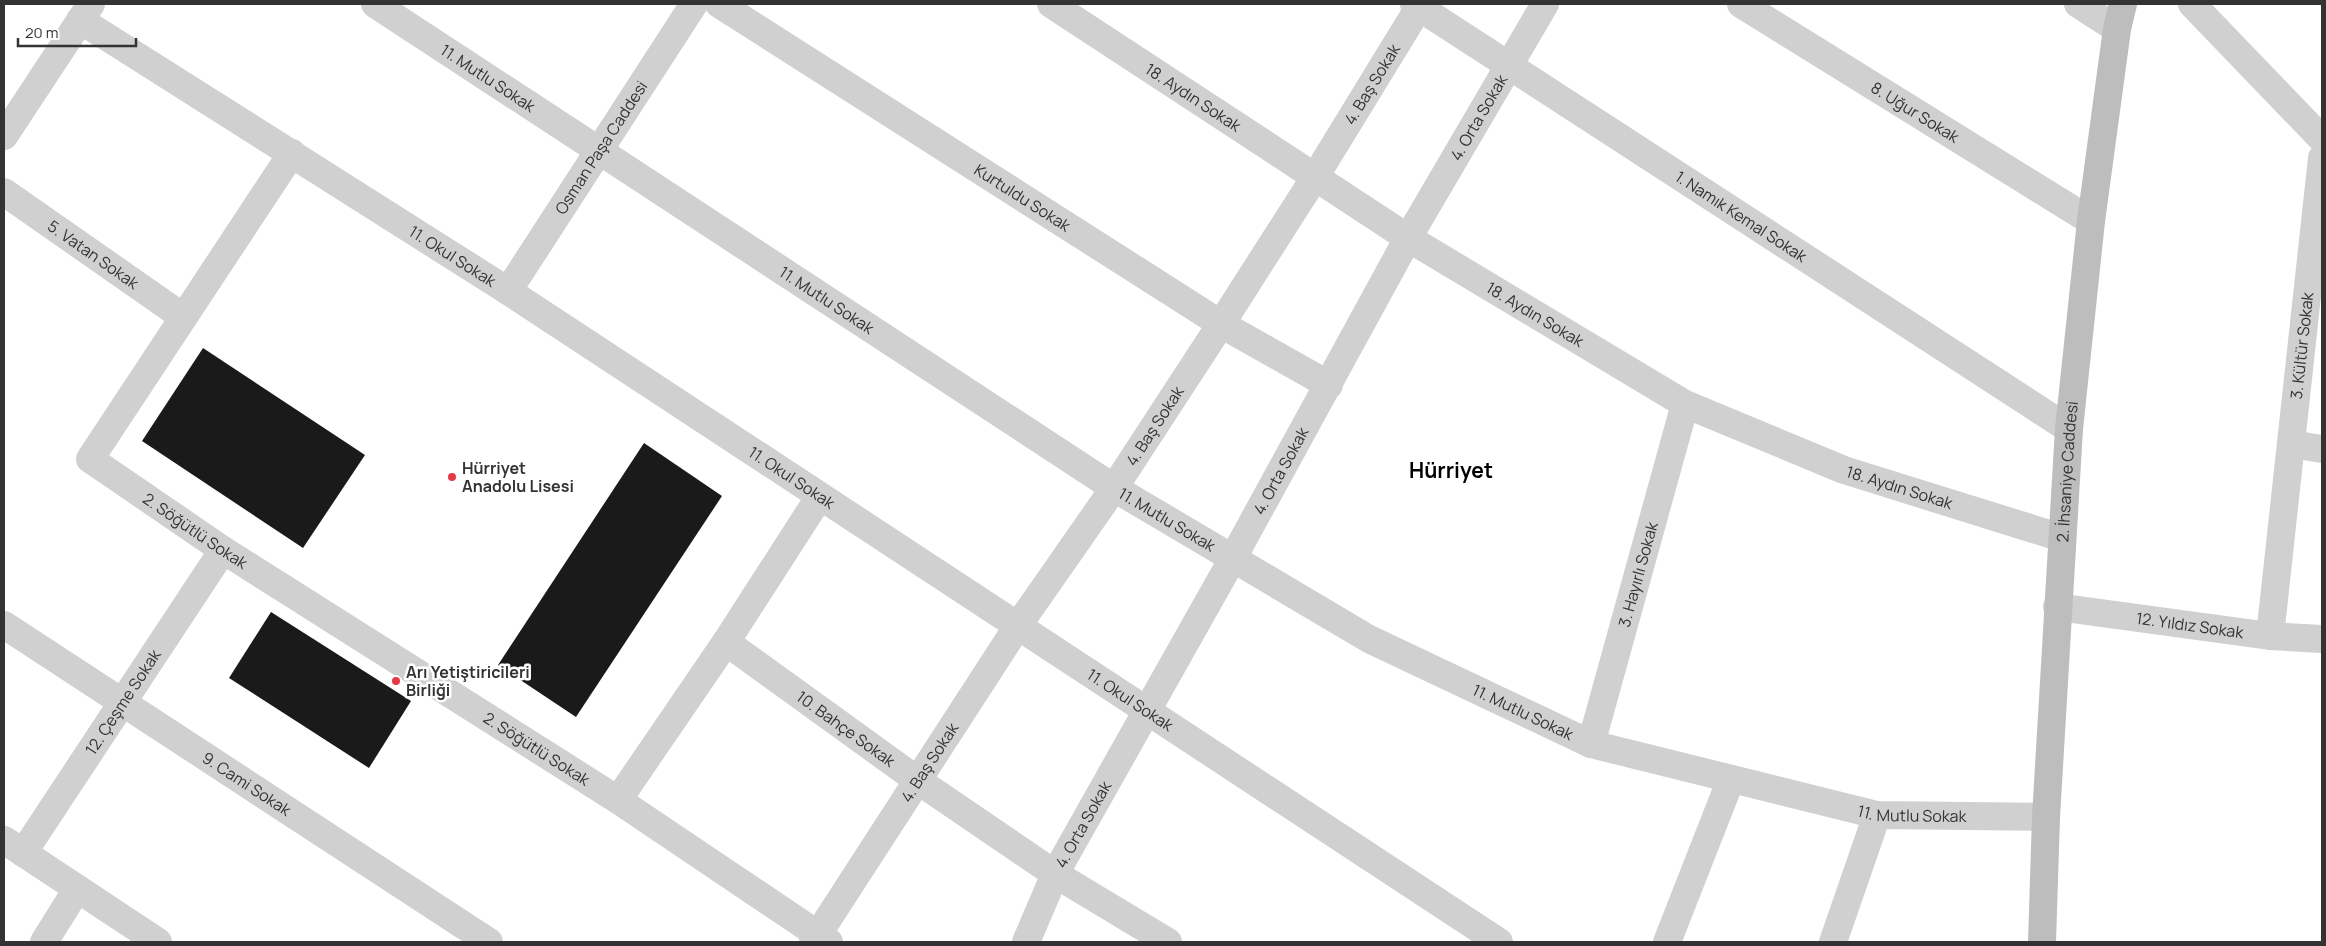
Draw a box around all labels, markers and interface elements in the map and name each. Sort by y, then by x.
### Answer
scale bar [18,15,135,47]
text: 20 m [25,22,58,43]
street label: 11. Mutlu Sokak [436,39,540,118]
street label: 4. Baş Sokak [1339,39,1406,129]
street label: 18. Aydın Sokak [1141,58,1246,137]
street label: 4. Orta Sokak [1445,69,1513,165]
street label: 8. Uğur Sokak [1867,76,1964,148]
street label: Osman Paşa Caddesi [550,77,652,218]
street label: Kurtuldu Sokak [970,159,1076,237]
street label: 1. Namık Kemal Sokak [1671,165,1812,268]
street label: 5. Vatan Sokak [43,215,144,295]
street label: 11. Okul Sokak [405,220,501,292]
street label: 11. Mutlu Sokak [775,261,879,340]
street label: 18. Aydın Sokak [1482,276,1589,352]
street label: 3. Kültür Sokak [2285,290,2318,400]
street label: 4. Baş Sokak [1121,381,1189,470]
street label: 2. İhsaniye Caddesi [2051,400,2083,543]
street label: 4. Orta Sokak [1248,422,1314,518]
street label: 11. Okul Sokak [744,441,840,514]
district label: Hürriyet [1409,456,1493,484]
place label: Hürriyet Anadolu Lisesi [462,457,574,497]
street label: 18. Aydın Sokak [1843,460,1956,515]
marker: Hürriyet Anadolu Lisesi [446,471,458,483]
street label: 11. Mutlu Sokak [1114,482,1220,557]
street label: 2. Söğütlü Sokak [139,487,253,574]
street label: 3. Hayırlı Sokak [1613,518,1663,629]
street label: 12. Yıldız Sokak [2135,607,2246,643]
street label: 12. Çeşme Sokak [80,644,166,759]
place label: Arı Yetiştiricileri Birliği [406,661,530,701]
street label: 11. Okul Sokak [1083,663,1179,737]
marker: Arı Yetiştiricileri Birliği [390,675,402,687]
street label: 11. Mutlu Sokak [1469,679,1578,746]
street label: 10. Bahçe Sokak [792,686,901,772]
street label: 2. Söğütlü Sokak [479,707,595,791]
street label: 4. Baş Sokak [895,717,964,806]
street label: 9. Cami Sokak [198,747,296,821]
street label: 4. Orta Sokak [1050,776,1117,872]
street label: 11. Mutlu Sokak [1855,800,1968,827]

